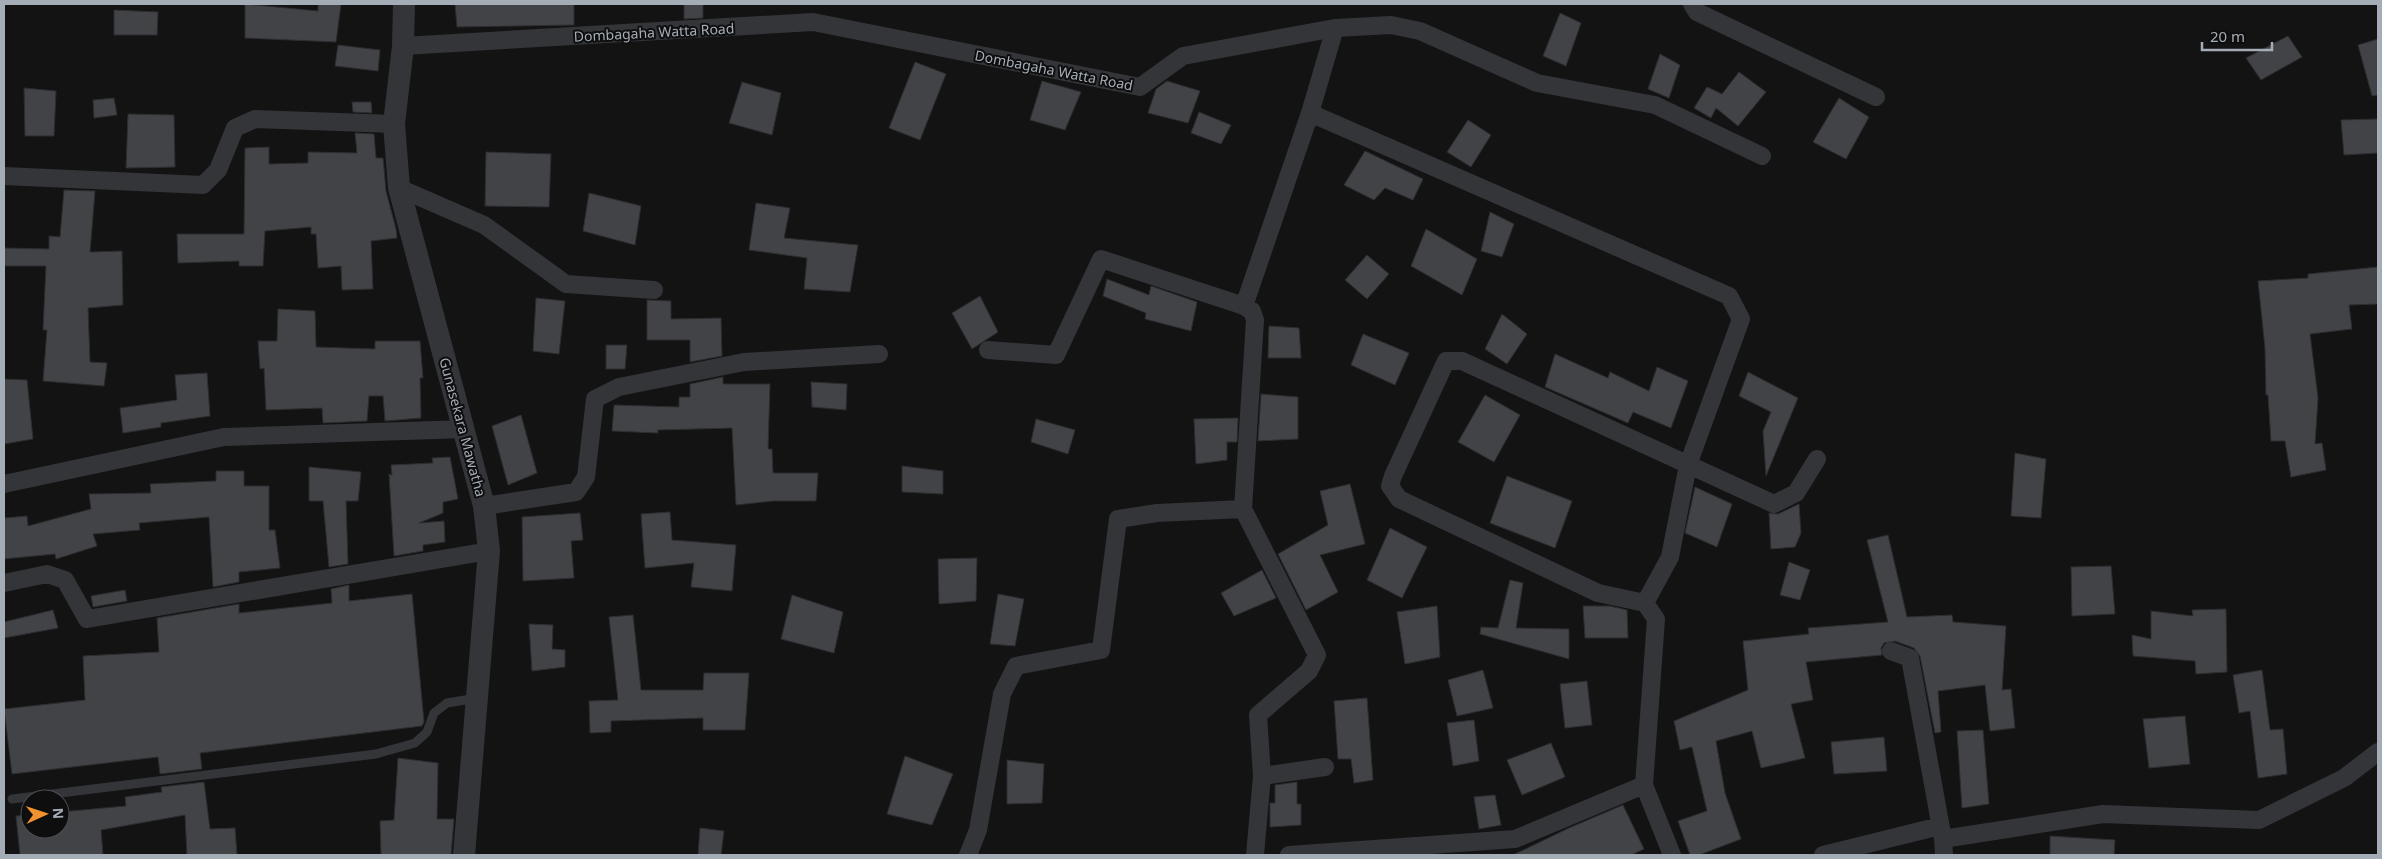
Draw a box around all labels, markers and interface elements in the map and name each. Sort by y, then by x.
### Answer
street label: Dombagaha Watta Road [573,18,735,46]
scale bar [2202,20,2272,52]
text: 20 m [2210,26,2245,46]
street label: Dombagaha Watta Road [973,45,1135,95]
street label: Gunasekara Mawatha [435,355,491,499]
north arrow [20,789,70,839]
text: N [49,807,68,819]

